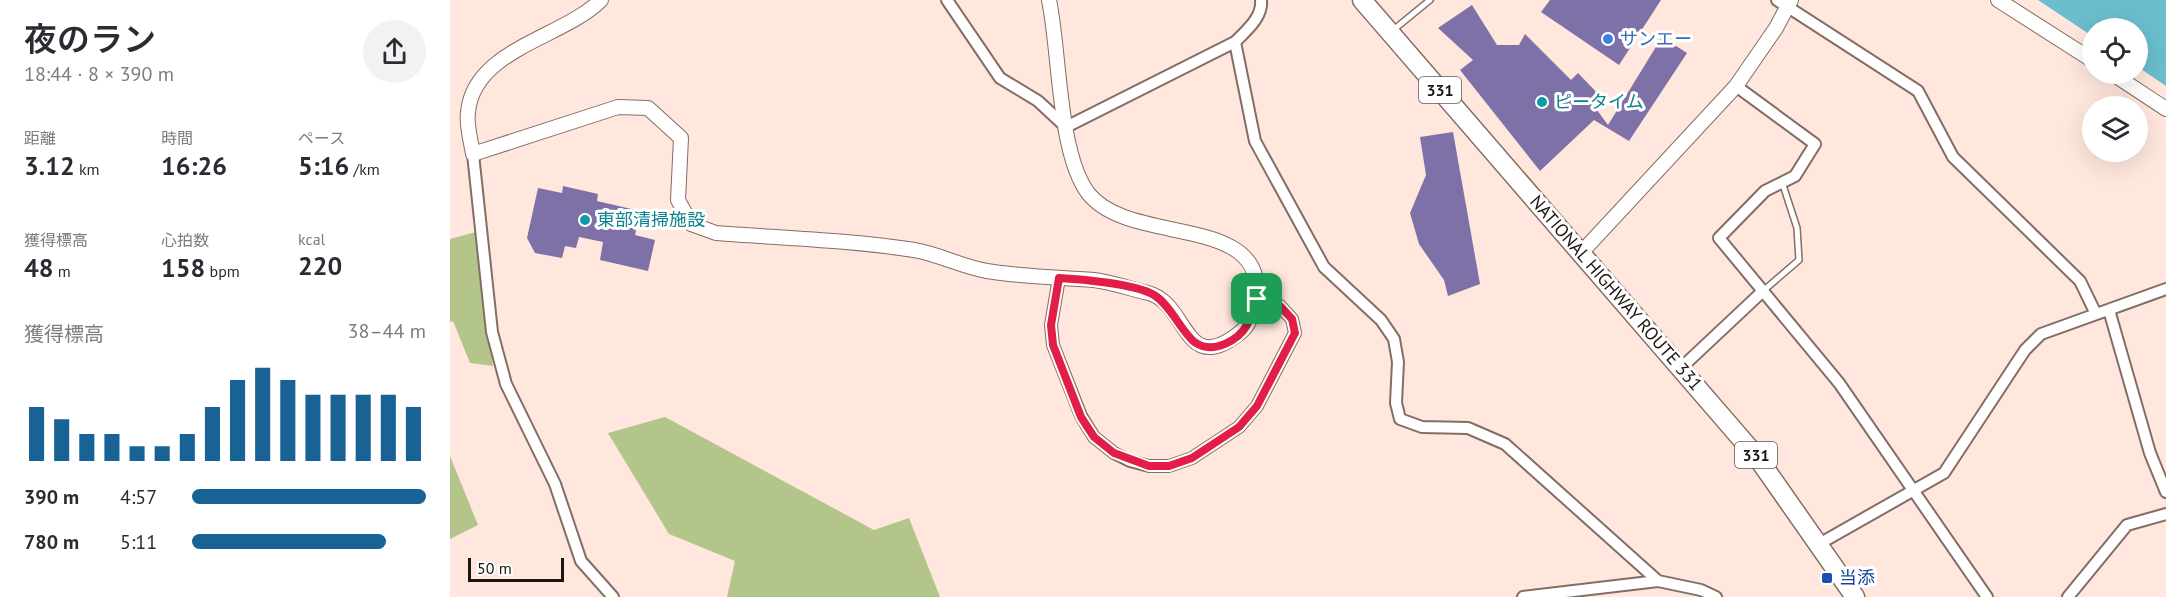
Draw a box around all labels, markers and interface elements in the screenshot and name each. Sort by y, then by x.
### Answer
text: 夜のラン [24,17,156,60]
map controls [2082,18,2148,162]
button: locate [2082,18,2148,84]
button: share [363,20,426,83]
place label: サンエー [1620,27,1692,50]
marker: サンエー [1601,32,1615,46]
text: 18:44 · 8 × 390 m [24,61,174,87]
road number: 331 [1419,77,1461,103]
place label: ピータイム [1554,90,1644,113]
marker: ピータイム [1535,95,1549,109]
button: layers [2082,96,2148,162]
text: 距離 [24,128,56,148]
text: 時間 [161,128,193,148]
text: ペース [298,128,345,148]
text: 3.12 [24,149,75,182]
text: 16:26 [161,149,227,182]
text: 5:16 [298,149,349,182]
text: km [75,159,100,179]
text: /km [349,159,380,179]
street label: NATIONAL HIGHWAY ROUTE 331 [1525,190,1708,395]
place label: 東部清掃施設 [597,208,705,231]
marker: 東部清掃施設 [578,213,592,227]
text: kcal [298,229,325,249]
text: 獲得標高 [24,230,88,250]
text: 心拍数 [161,230,209,250]
text: 220 [298,249,342,282]
text: 48 [24,251,53,284]
text: 158 [161,251,205,284]
text: m [53,261,71,281]
text: bpm [205,261,240,281]
pin [1231,273,1282,324]
icon: arrive [1240,282,1273,315]
text: 38–44 m [348,318,426,344]
text: 獲得標高 [24,321,104,347]
road number: 331 [1735,442,1777,468]
text: 390 m [24,484,79,510]
text: 4:57 [120,484,157,510]
text: 780 m [24,529,79,555]
text: 5:11 [120,529,157,555]
scale bar [468,555,564,582]
text: 50 m [477,558,512,578]
place label: 当添 [1839,566,1875,589]
marker: 当添 [1820,571,1834,585]

